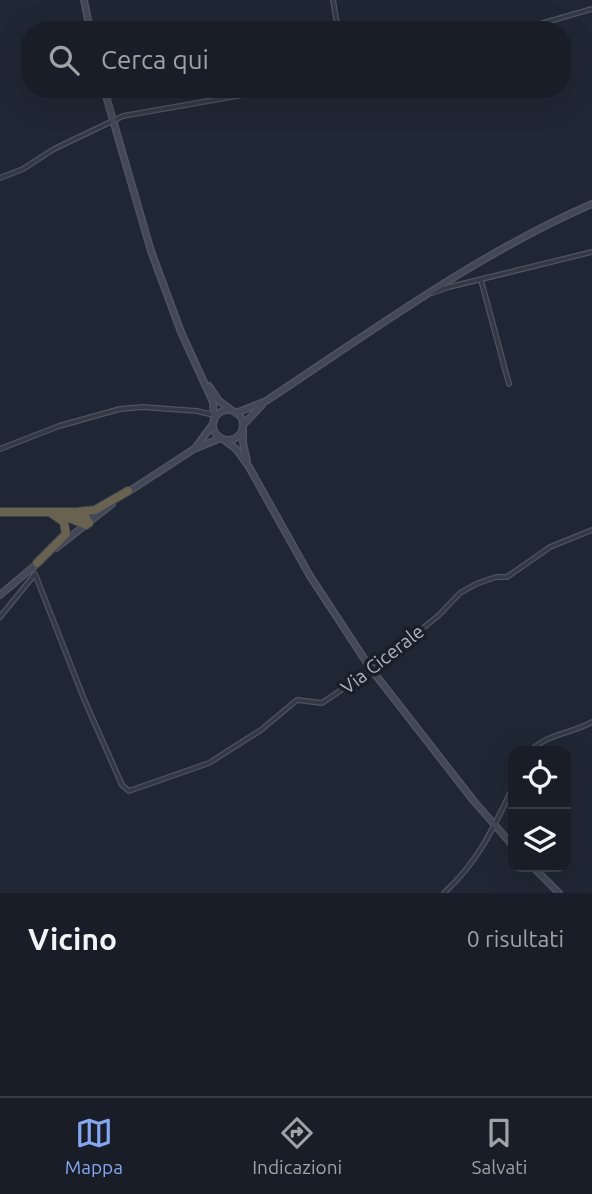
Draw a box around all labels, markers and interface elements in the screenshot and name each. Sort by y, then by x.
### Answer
search box [21,21,571,98]
icon: search [45,41,83,79]
text: Cerca qui [101,45,209,74]
street label: Via Cicerale [336,620,428,698]
map controls [508,746,571,872]
button: locate [508,746,571,809]
button: layers [508,809,571,872]
text: Vicino [28,922,117,956]
text: 0 risultati [467,926,564,951]
tab: Mappa [65,1114,123,1178]
tab: Indicazioni [252,1114,342,1178]
tab: Salvati [472,1114,527,1178]

